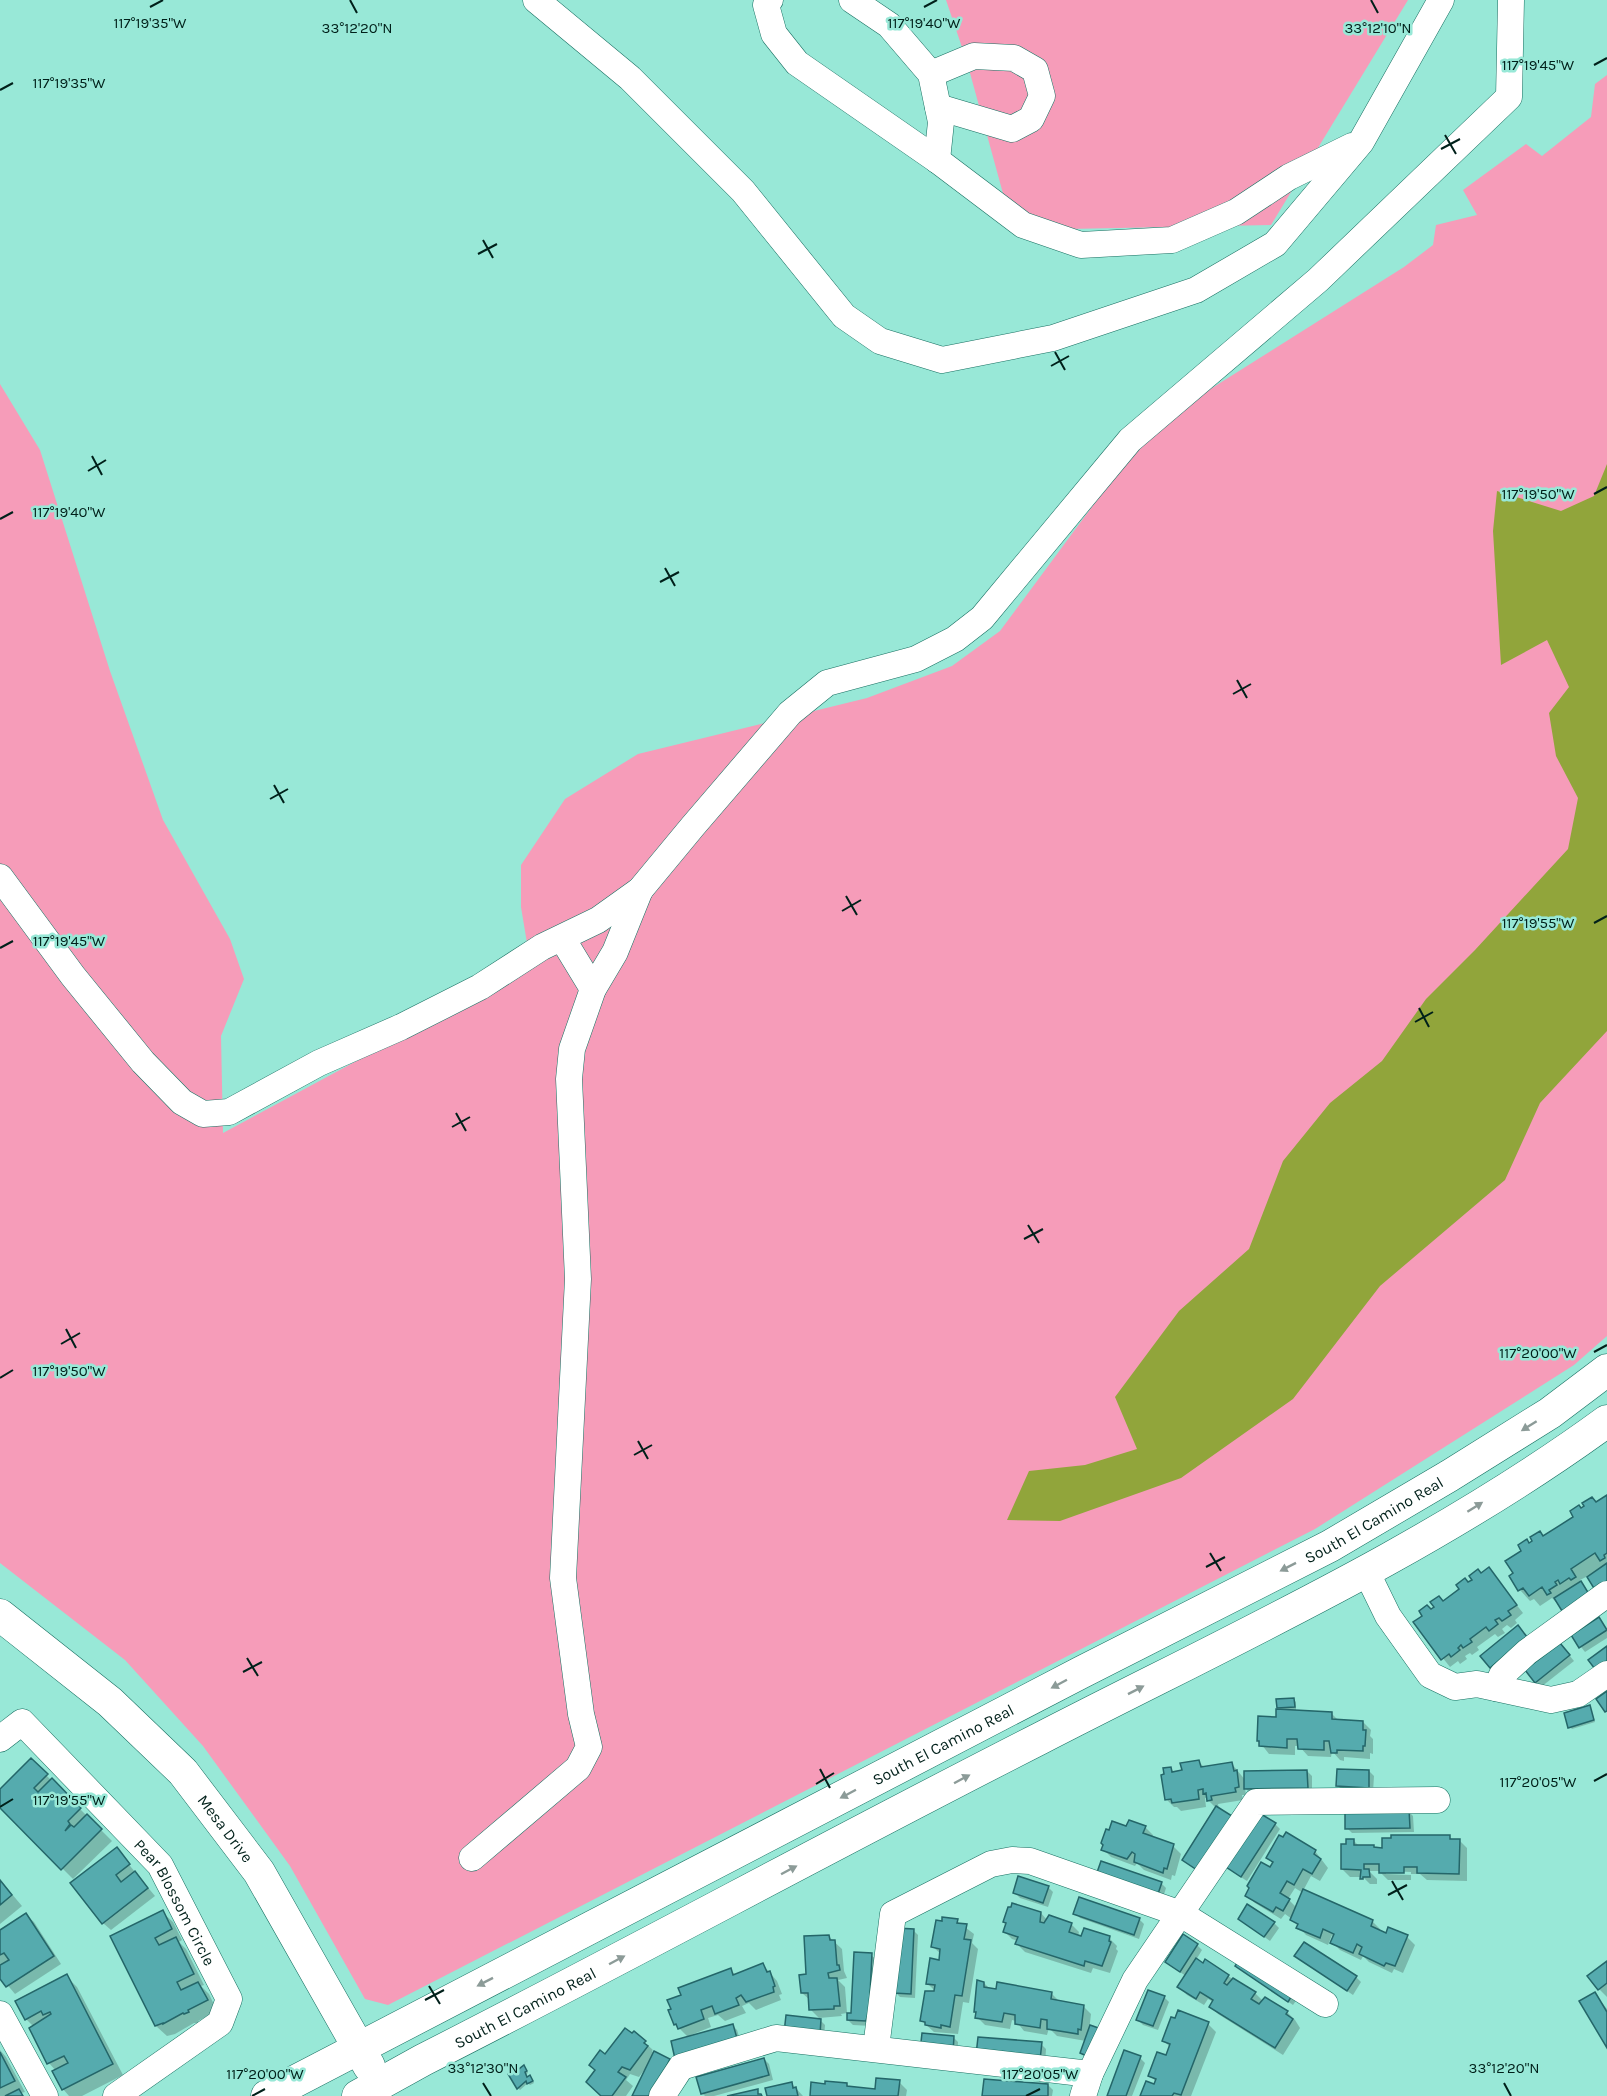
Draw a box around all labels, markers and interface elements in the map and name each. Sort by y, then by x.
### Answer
text: 117°19'35"W [113,14,187,32]
text: 117°19'40"W [887,14,961,32]
text: 33°12'20"N [322,19,392,37]
text: 33°12'10"N [1344,19,1412,37]
text: 117°19'45"W [1502,56,1575,74]
text: 117°19'35"W [32,74,106,92]
text: 117°19'50"W [1501,485,1575,503]
text: 117°19'40"W [32,503,106,521]
text: 117°19'55"W [1502,914,1575,932]
text: 117°19'45"W [33,932,106,950]
text: 117°20'00"W [1499,1344,1577,1362]
text: 117°19'50"W [32,1362,106,1380]
one-way arrow [1521,1420,1537,1431]
street label: South El Camino Real [1302,1473,1447,1567]
one-way arrow [1467,1501,1483,1512]
one-way arrow [1280,1562,1297,1571]
one-way arrow [1050,1679,1067,1689]
one-way arrow [1127,1685,1144,1695]
street label: South El Camino Real [869,1700,1017,1789]
text: 117°20'05"W [1499,1773,1577,1791]
one-way arrow [954,1774,971,1784]
one-way arrow [840,1789,857,1798]
text: 117°19'55"W [33,1791,106,1809]
street label: Mesa Drive [193,1791,257,1866]
street label: Pear Blossom Circle [130,1835,219,1969]
one-way arrow [781,1865,798,1874]
one-way arrow [608,1955,625,1965]
street label: South El Camino Real [451,1963,599,2052]
one-way arrow [476,1977,494,1987]
text: 33°12'30"N [447,2059,519,2077]
text: 33°12'20"N [1469,2059,1539,2077]
text: 117°20'00"W [226,2065,304,2083]
text: 117°20'05"W [1001,2065,1079,2083]

